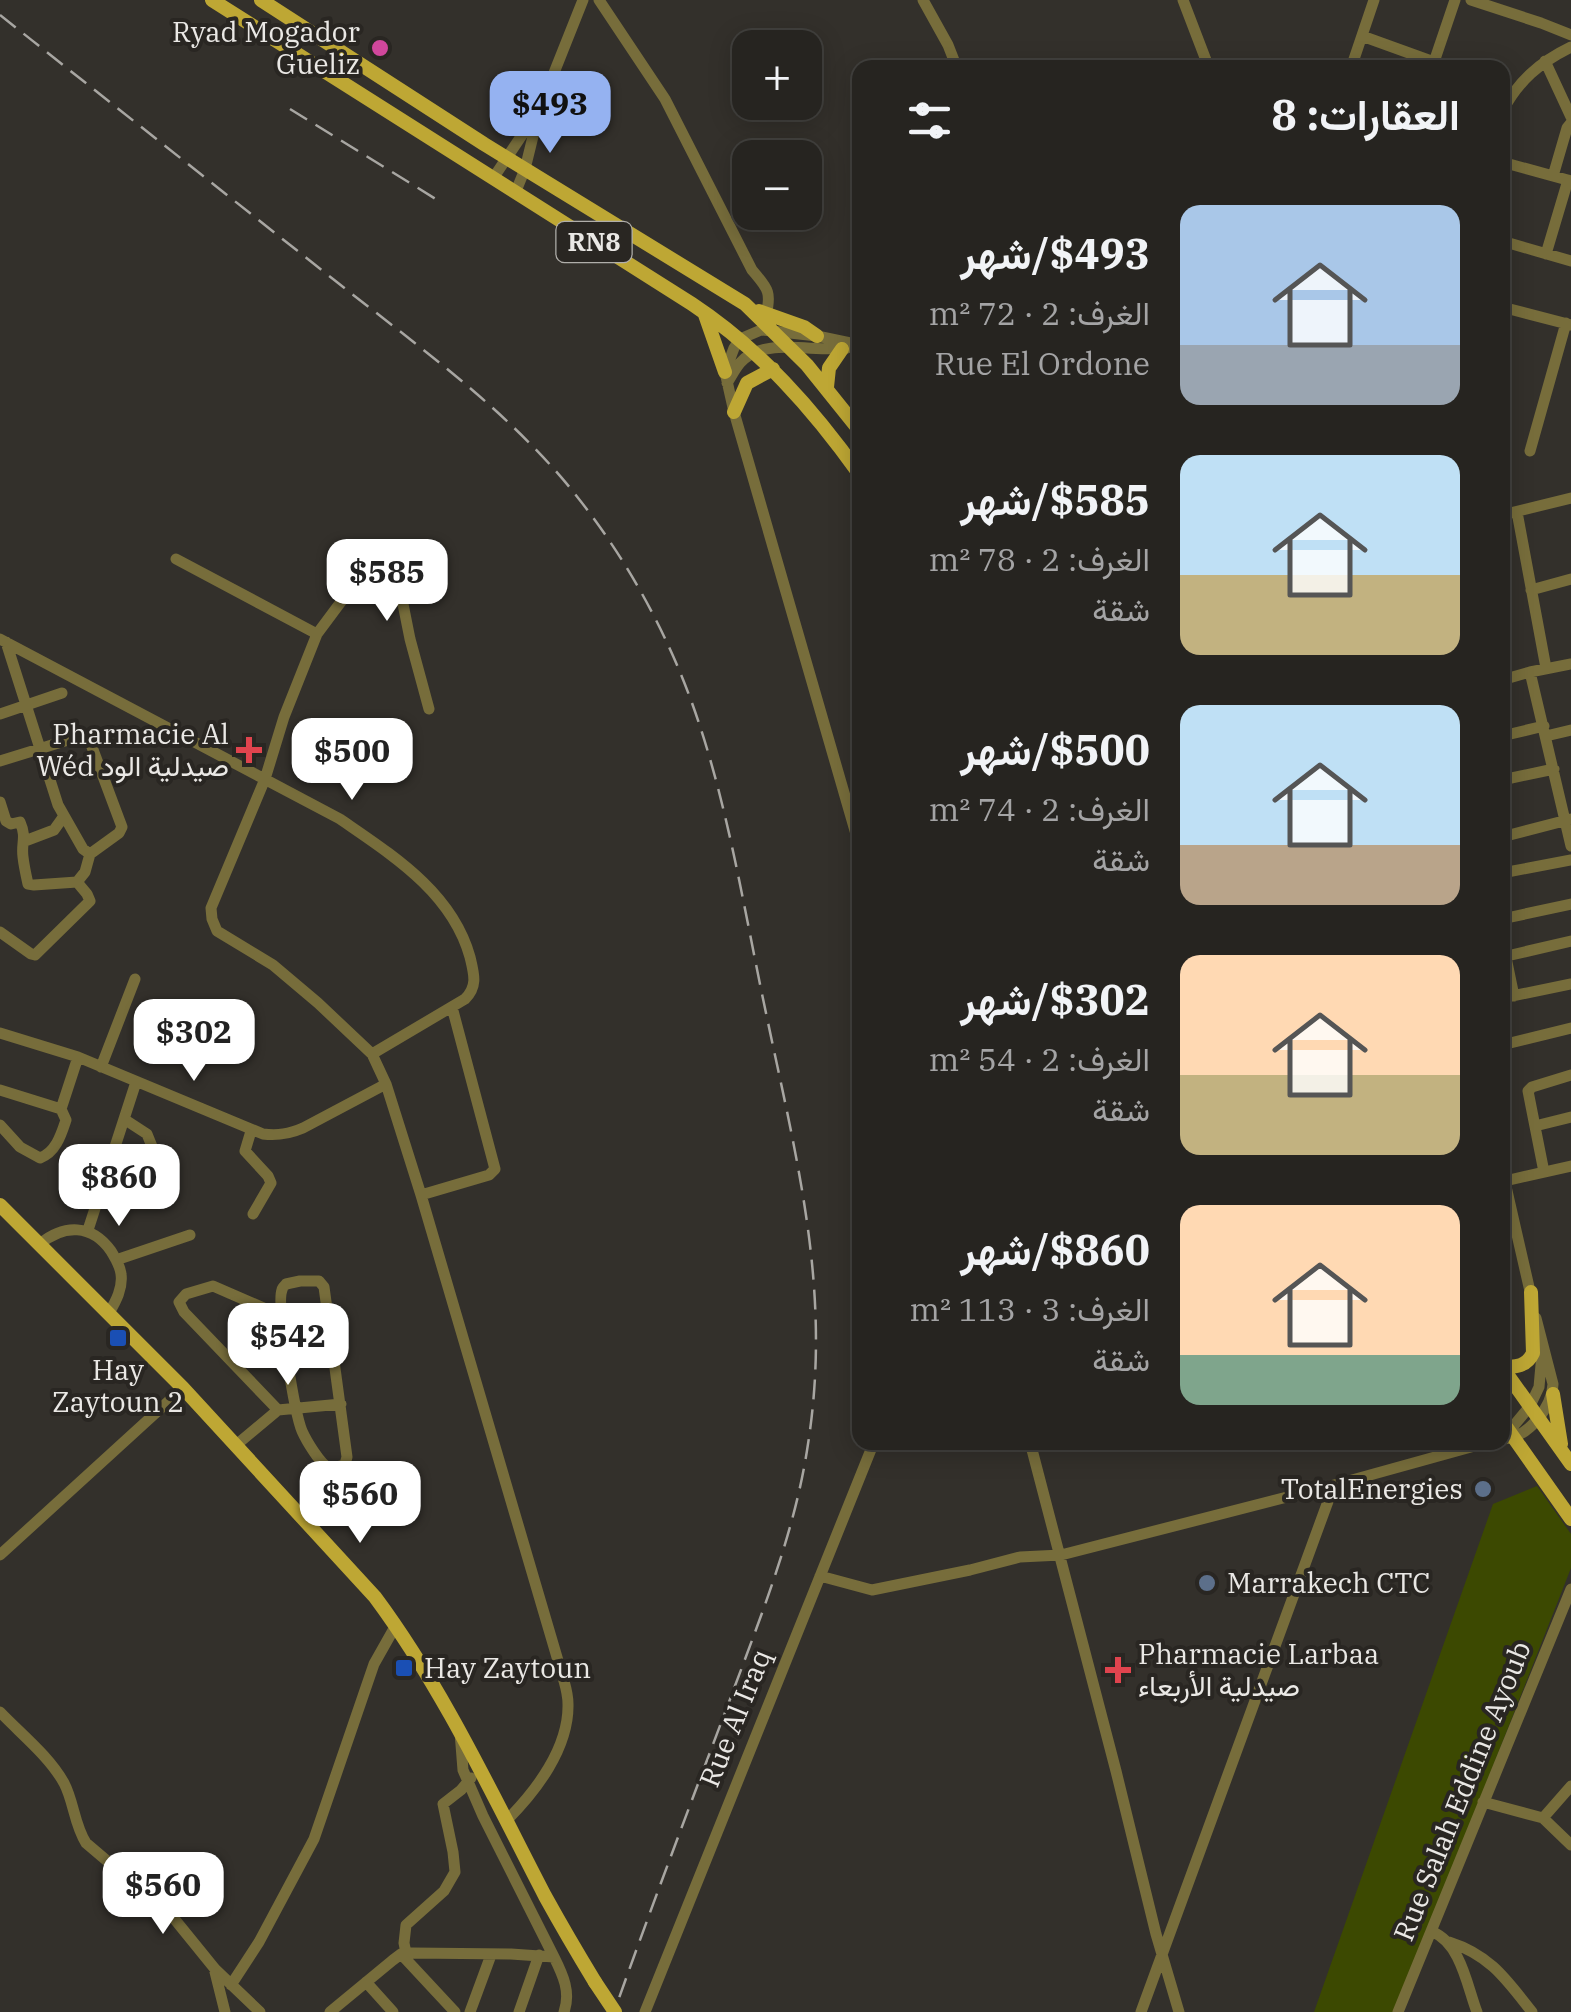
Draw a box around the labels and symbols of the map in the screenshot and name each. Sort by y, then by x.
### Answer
place label: Ryad Mogador Gueliz [172,13,361,82]
marker: Ryad Mogador Gueliz [369,37,391,59]
pin: $493 [491,71,609,156]
road number: RN8 [556,222,632,262]
pin: $585 [328,539,446,624]
place label: Pharmacie Al Wéd صيدلية الود [36,715,229,784]
pin: $500 [293,718,411,803]
marker: Pharmacie Al Wéd صيدلية الود [238,739,260,761]
pin: $302 [135,999,253,1084]
pin: $860 [60,1144,178,1229]
pin: $542 [229,1303,347,1388]
marker: Hay Zaytoun 2 [107,1327,129,1349]
place label: Hay Zaytoun 2 [52,1351,184,1420]
pin: $560 [301,1461,419,1546]
place label: TotalEnergies [1281,1470,1463,1507]
marker: TotalEnergies [1472,1478,1494,1500]
place label: Marrakech CTC [1227,1564,1431,1601]
marker: Marrakech CTC [1196,1572,1218,1594]
place label: Pharmacie Larbaa صيدلية الأربعاء [1138,1635,1379,1704]
street label: Rue Salah Eddine Ayoub [1384,1635,1539,1946]
street label: Rue Al Iraq [690,1643,779,1792]
place label: Hay Zaytoun [424,1649,591,1686]
marker: Hay Zaytoun [393,1657,415,1679]
marker: Pharmacie Larbaa صيدلية الأربعاء [1107,1659,1129,1681]
pin: $560 [104,1852,222,1937]

